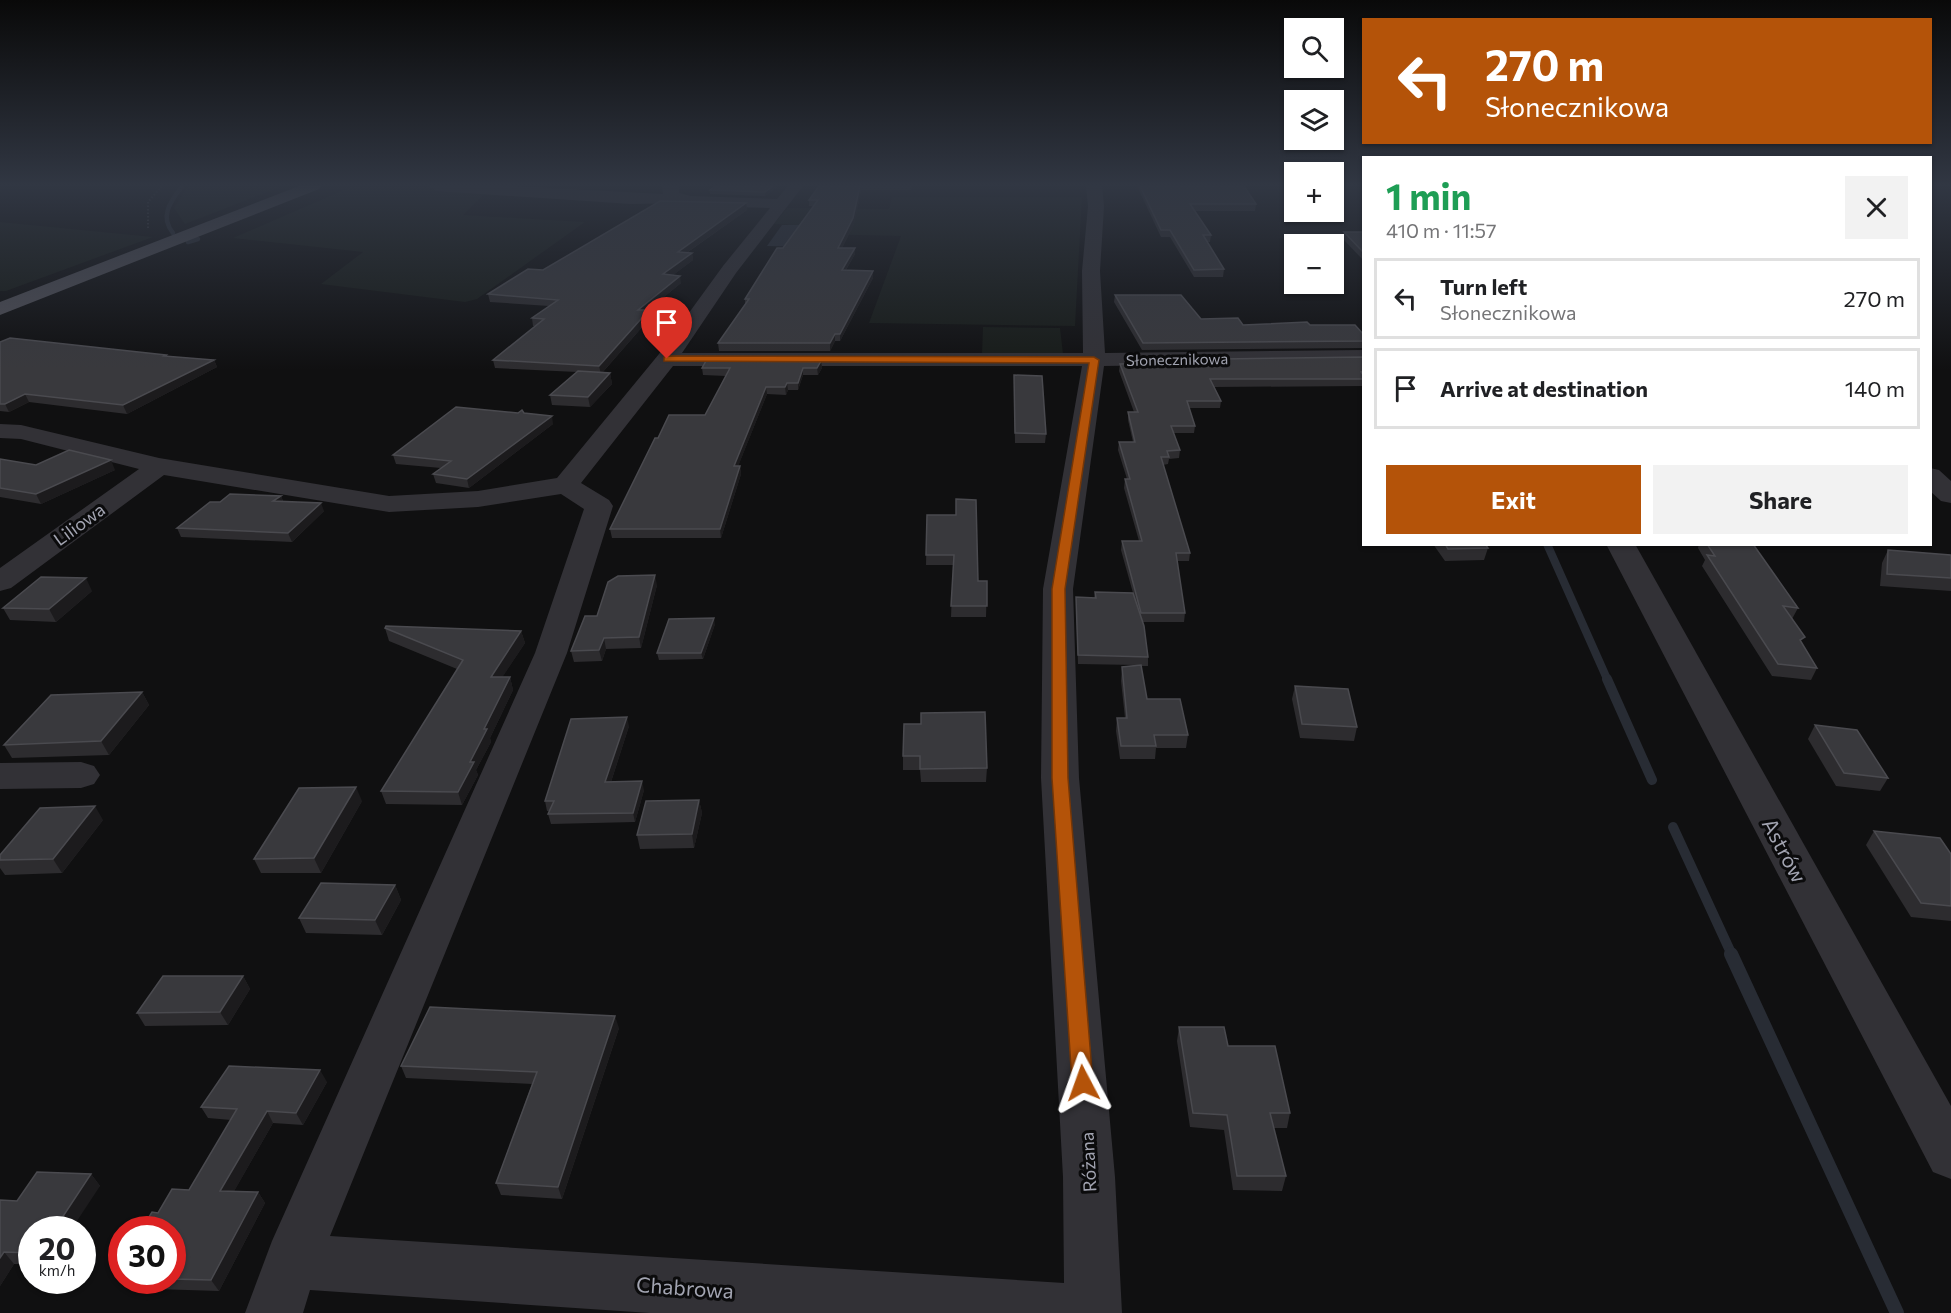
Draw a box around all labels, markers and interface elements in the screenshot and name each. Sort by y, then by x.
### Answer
map controls [1284,18,1344,294]
button: search [1284,18,1344,78]
text: 270 m [1485,38,1604,90]
icon: left [1386,42,1464,120]
button: layers [1284,90,1344,150]
text: Słonecznikowa [1485,90,1669,123]
button: + [1284,162,1344,222]
text: 1 min [1386,173,1471,217]
button: close [1845,176,1908,239]
text: 410 m · 11:57 [1386,218,1497,242]
button: − [1284,234,1344,294]
text: Turn left [1440,273,1527,300]
icon: left [1389,282,1422,315]
text: 270 m [1844,285,1905,312]
pin [641,297,692,359]
text: Słonecznikowa [1440,300,1576,324]
icon: arrive [650,306,683,339]
street label: Słonecznikowa [1126,349,1228,369]
icon: arrive [1389,372,1422,405]
text: Arrive at destination [1440,375,1648,402]
text: 140 m [1845,375,1905,402]
button: Exit [1386,465,1641,534]
button: Share [1653,465,1908,534]
street label: Liliowa [49,498,109,550]
street label: Astrów [1758,813,1812,887]
position arrow [1051,1051,1115,1115]
street label: Różana [1075,1131,1101,1193]
speed limit sign: 30 [108,1216,186,1294]
text: 20 [39,1229,75,1266]
text: km/h [39,1261,75,1279]
street label: Chabrowa [635,1271,735,1303]

